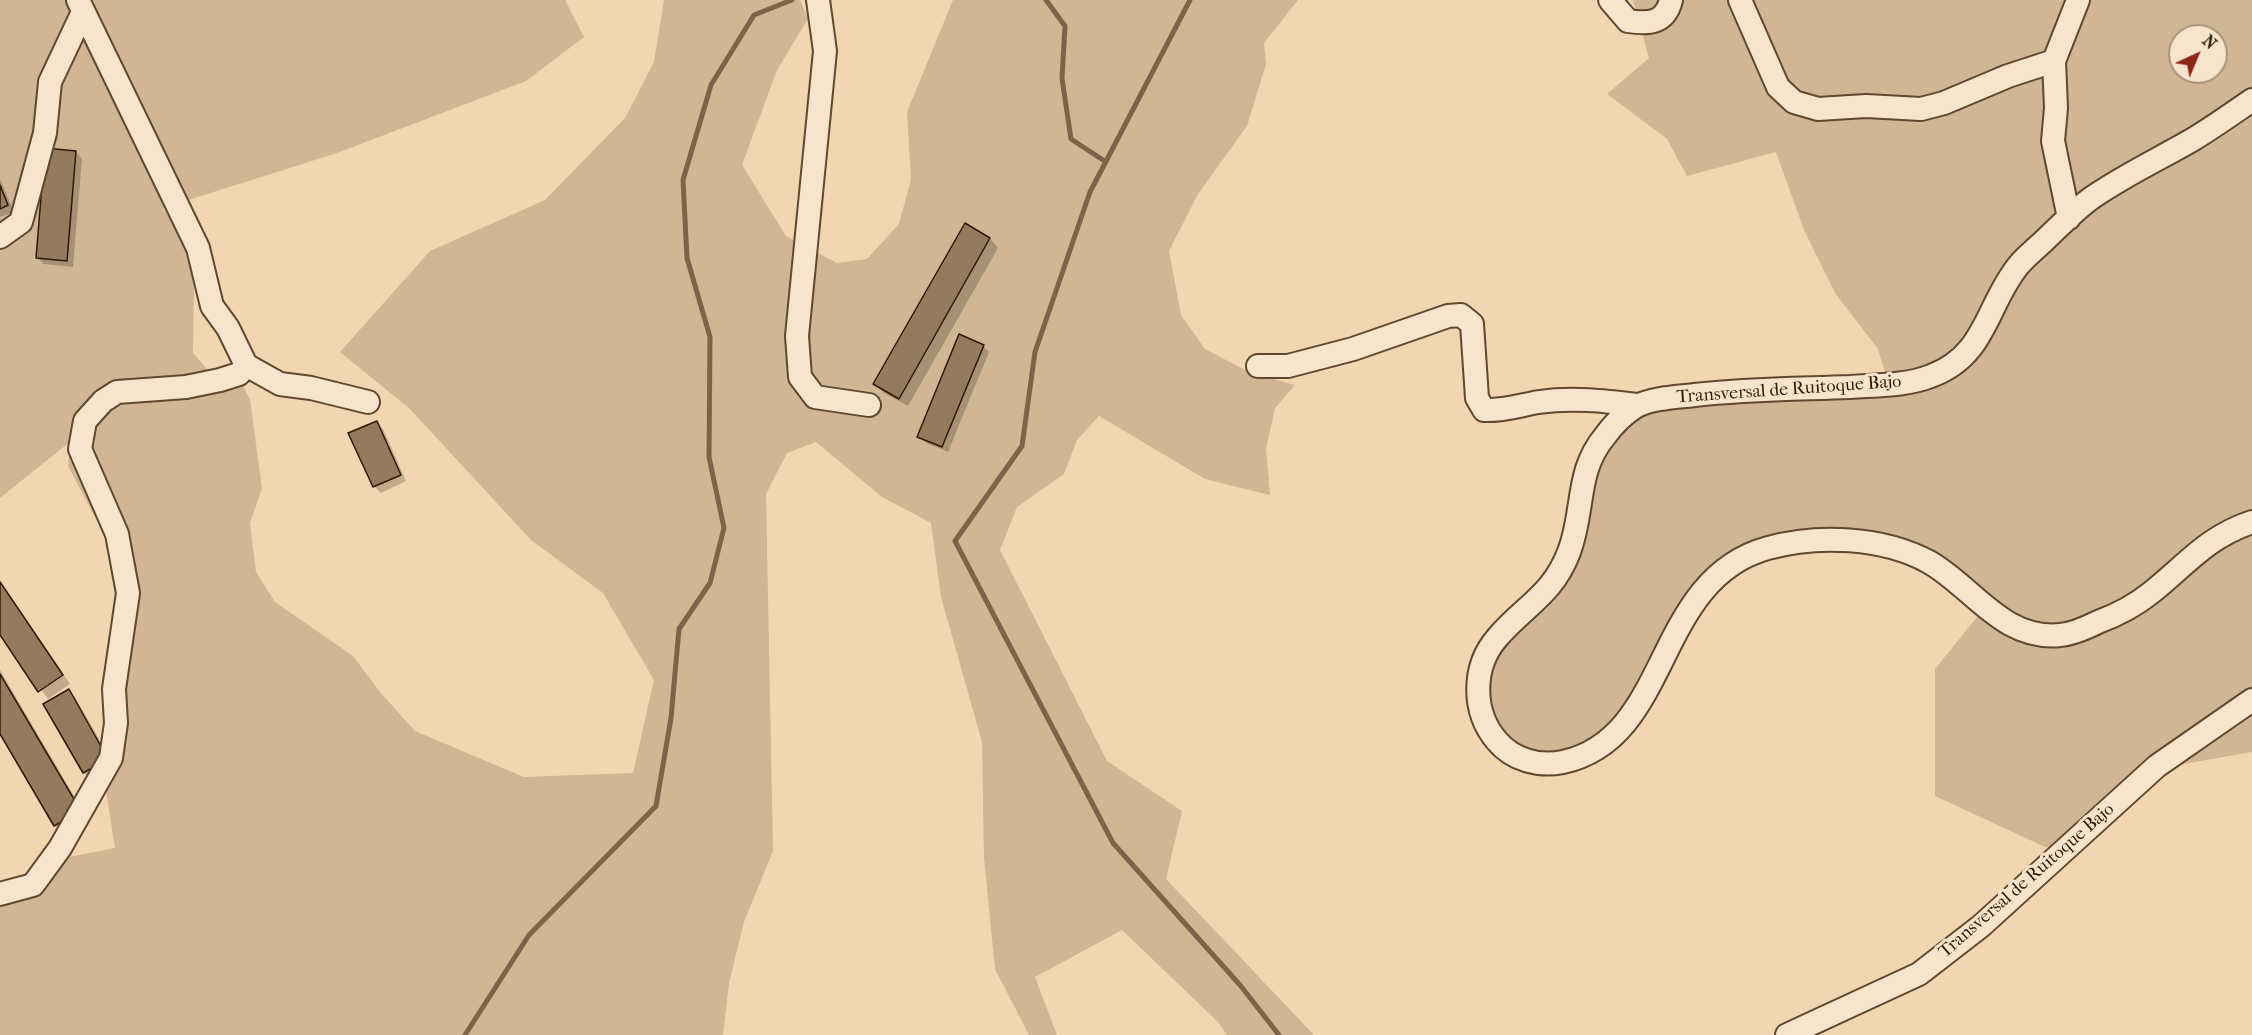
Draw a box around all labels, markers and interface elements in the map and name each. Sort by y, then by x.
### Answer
north arrow [2168,24,2228,84]
text: N [2198,31,2220,53]
street label: Transversal de Ruitoque Bajo [1676,371,1902,409]
street label: Transversal de Ruitoque Bajo [1935,799,2119,963]

